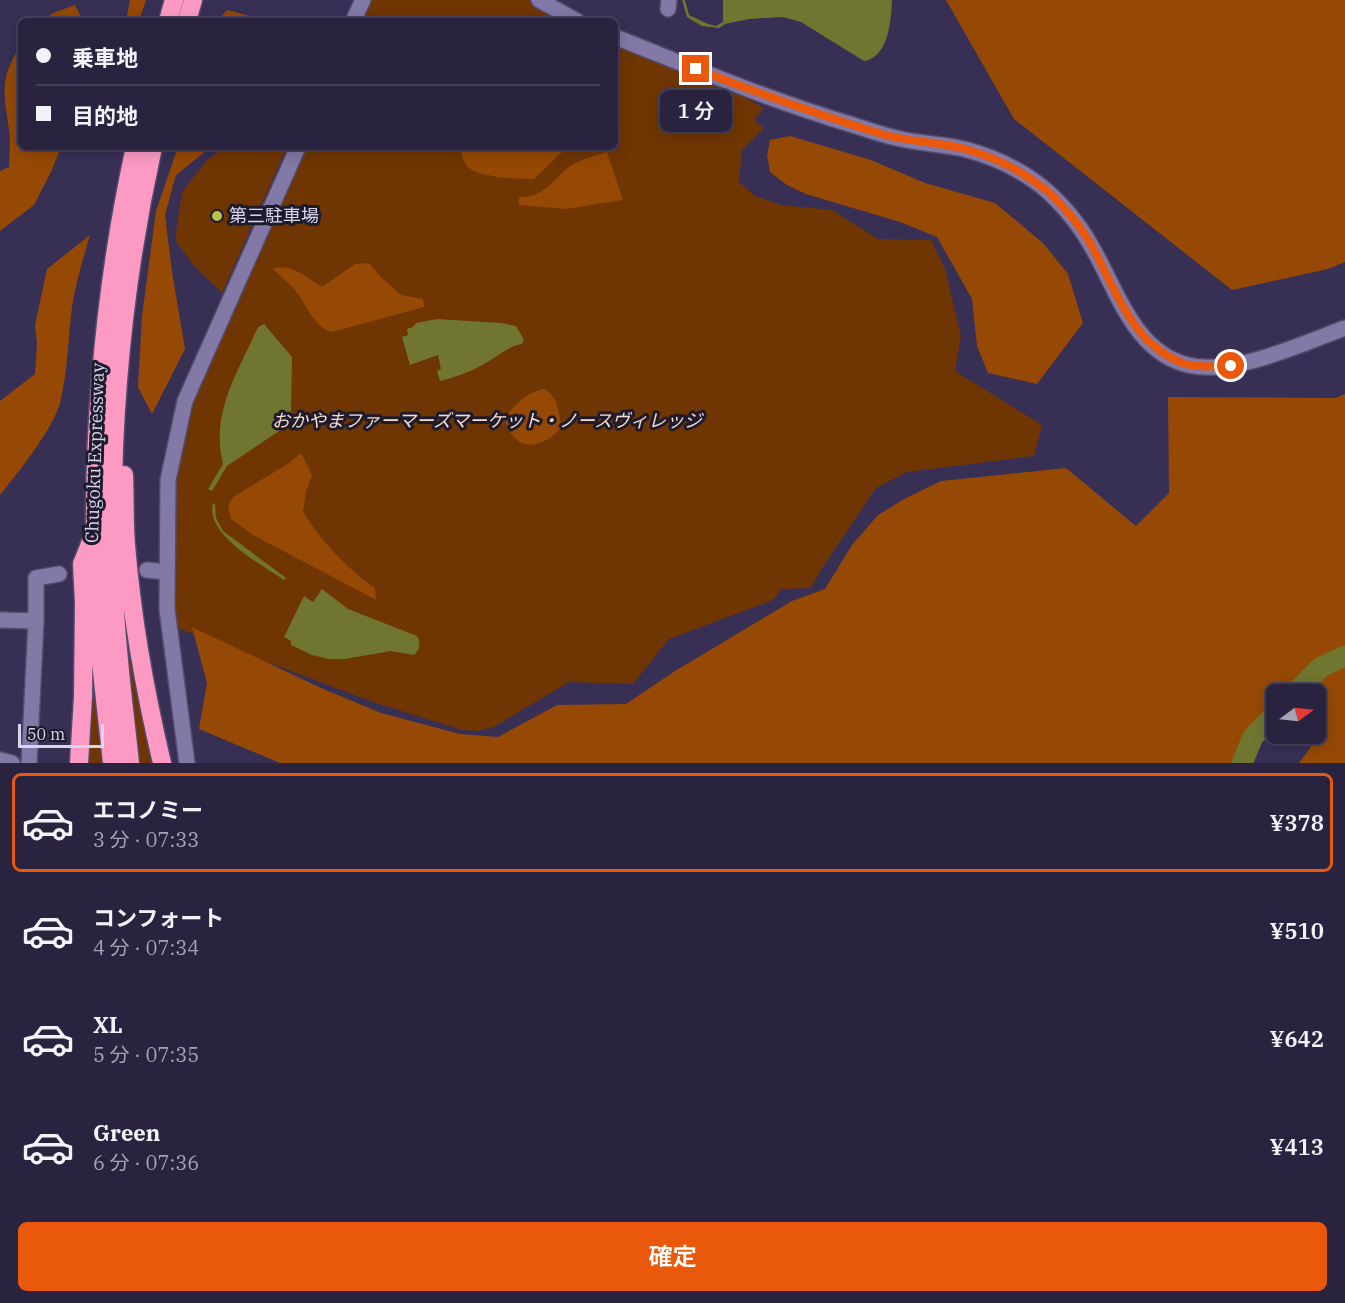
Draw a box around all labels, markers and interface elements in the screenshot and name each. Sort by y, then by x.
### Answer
text: 乗車地 [72,43,138,72]
route end [682,55,709,82]
callout: 1 分 [660,90,732,132]
text: 1 分 [678,97,714,124]
text: 目的地 [72,101,138,130]
place label: 第三駐車場 [229,204,319,227]
marker: 第三駐車場 [210,209,224,223]
route start [1217,352,1244,379]
street label: Chugoku Expressway [80,362,109,543]
park label: おかやまファーマーズマーケット・ノースヴィレッジ [272,409,704,432]
north arrow [1266,684,1326,744]
map controls [1266,684,1326,744]
scale bar [18,721,104,748]
text: 50 m [27,724,65,744]
text: エコノミー [93,795,203,824]
icon: car [21,796,75,850]
text: ¥378 [1270,808,1324,837]
text: 3 分 · 07:33 [93,826,199,853]
text: コンフォート [93,903,224,932]
icon: car [21,904,75,958]
text: ¥510 [1270,916,1324,945]
text: 4 分 · 07:34 [93,934,199,961]
text: XL [93,1010,123,1039]
icon: car [21,1012,75,1066]
text: ¥642 [1270,1024,1324,1053]
text: 5 分 · 07:35 [93,1041,199,1068]
text: Green [93,1118,160,1147]
icon: car [21,1120,75,1174]
text: ¥413 [1270,1132,1324,1161]
text: 6 分 · 07:36 [93,1149,199,1176]
button: 確定 [18,1222,1327,1291]

